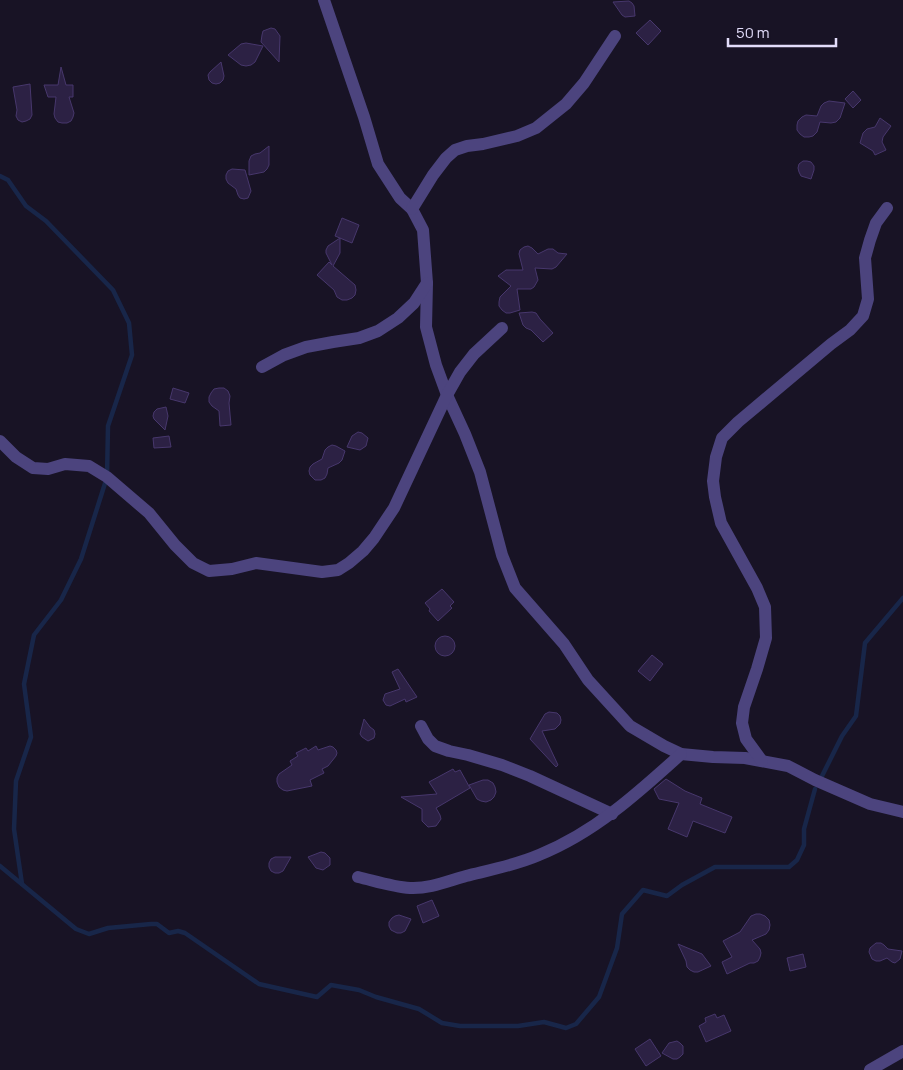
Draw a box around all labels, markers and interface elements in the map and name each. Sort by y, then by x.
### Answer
scale bar [728,15,836,47]
text: 50 m [736,22,770,43]

